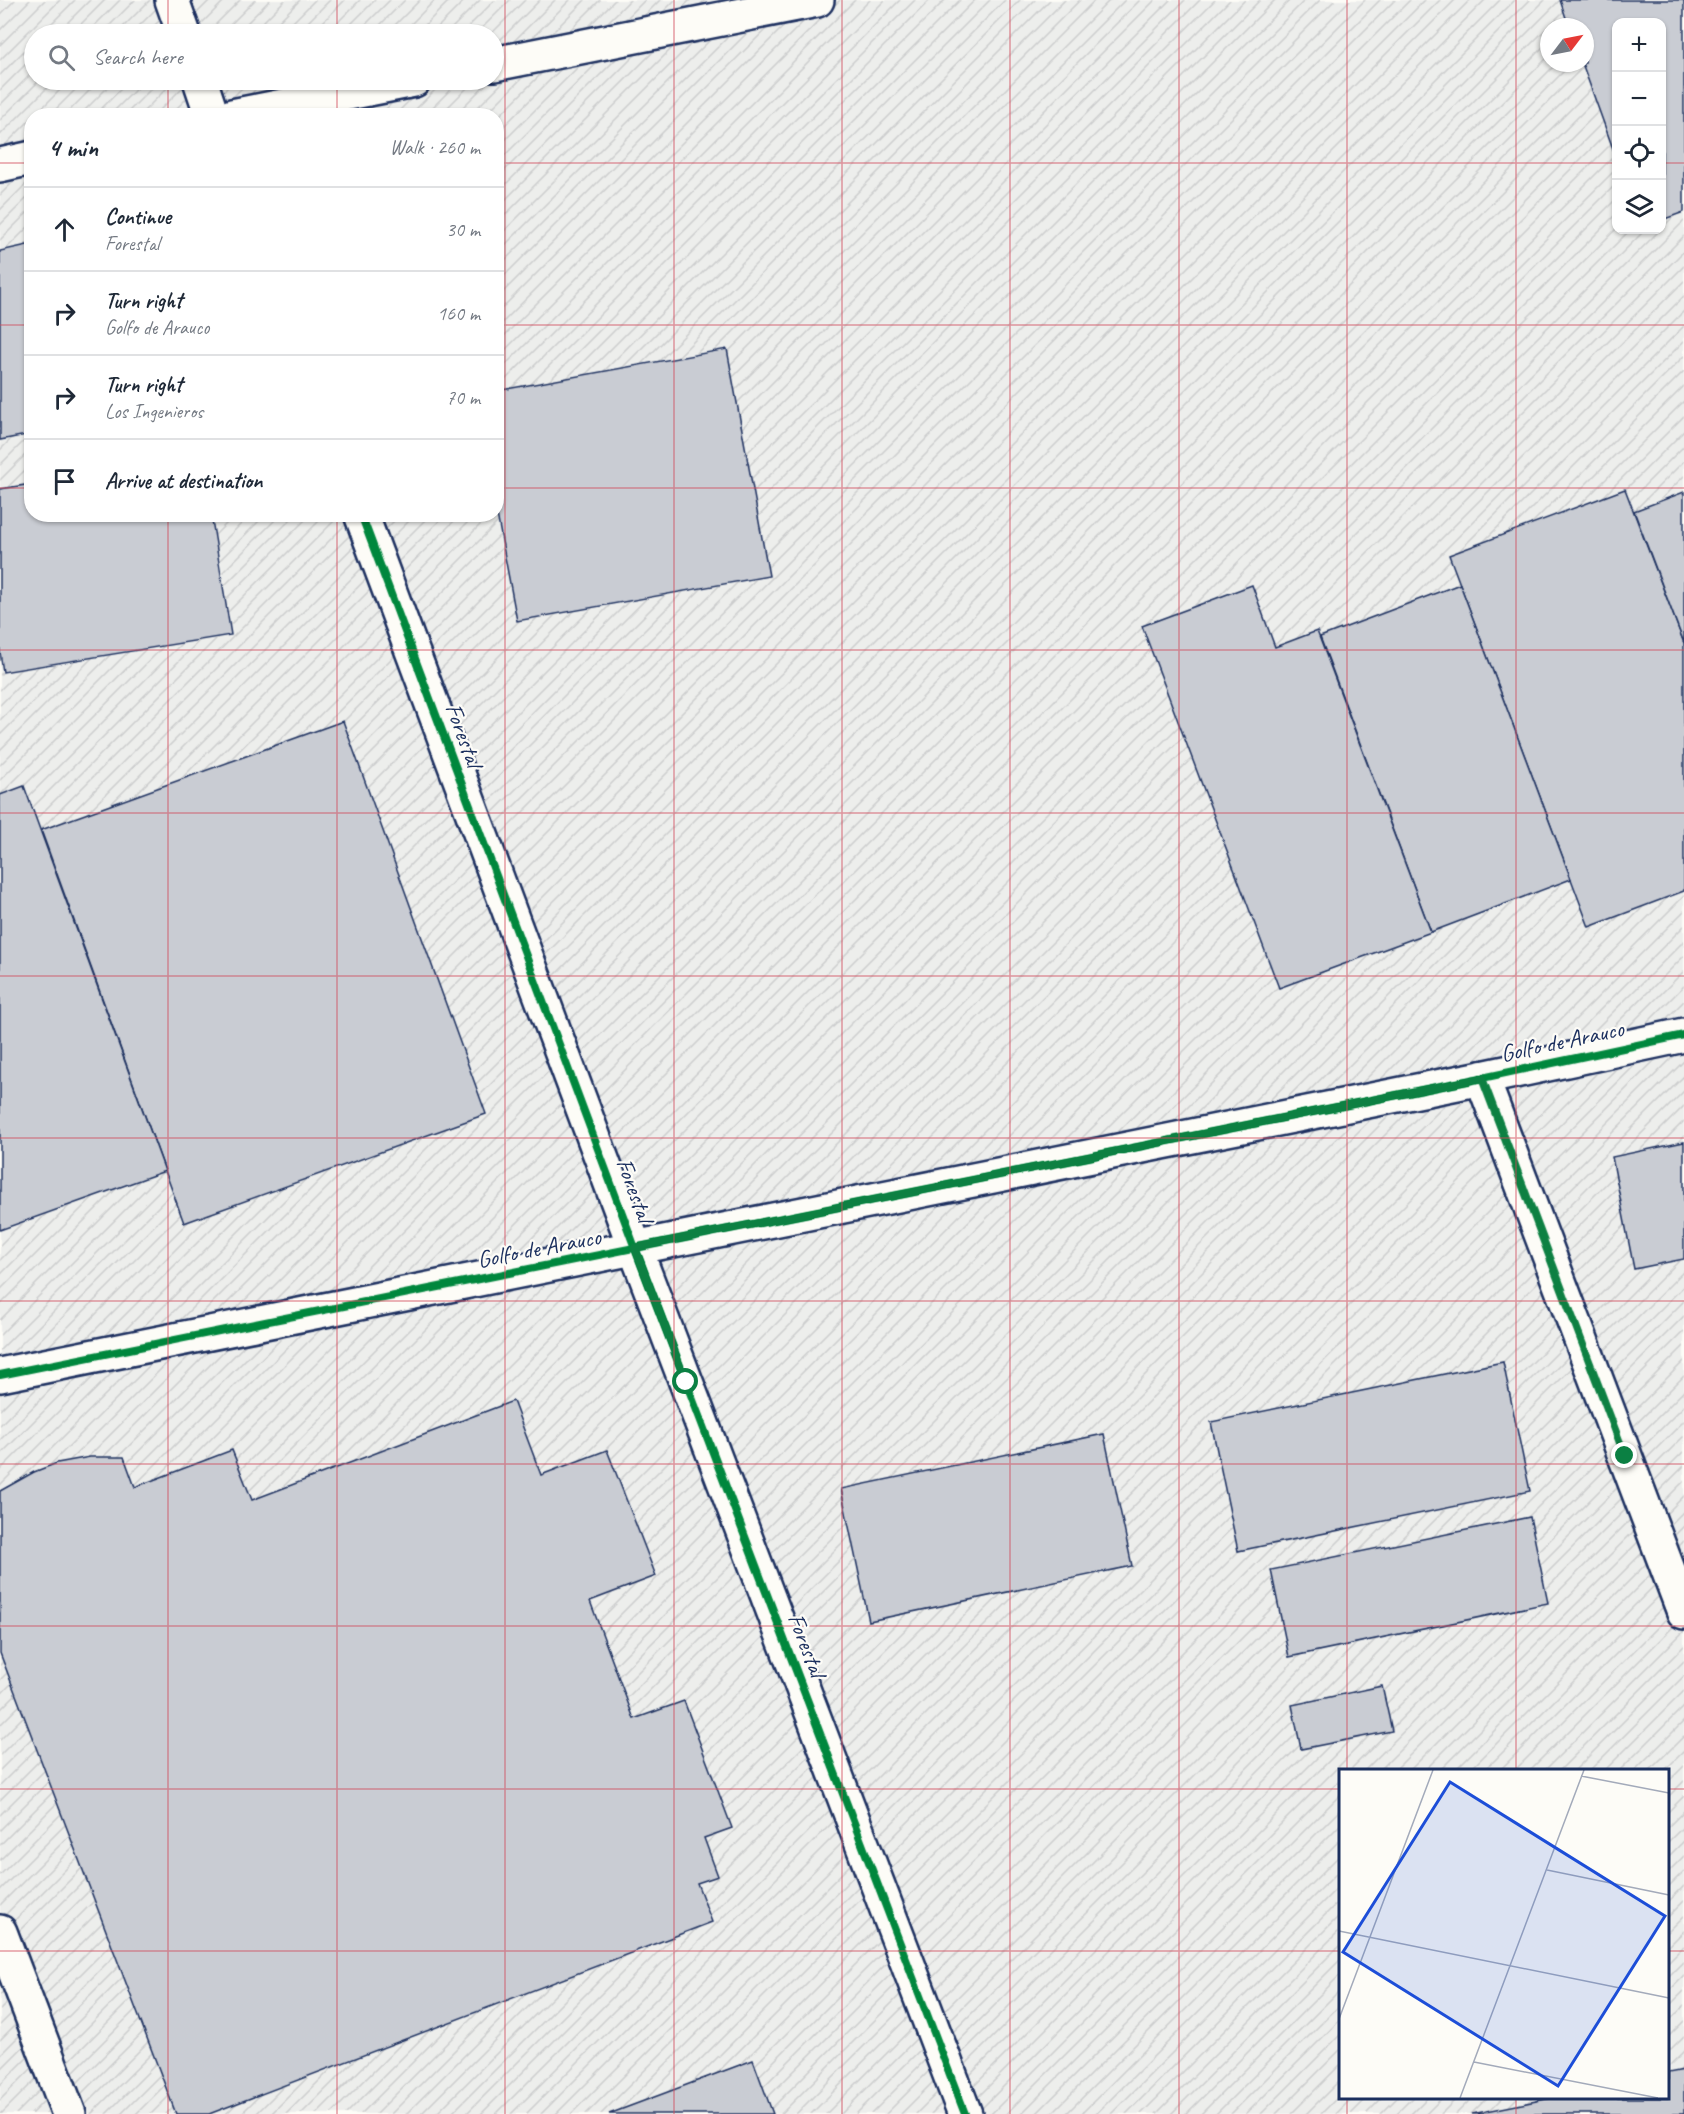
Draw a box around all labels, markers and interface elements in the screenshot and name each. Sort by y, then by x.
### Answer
north arrow [1540,18,1594,72]
map controls [1612,18,1666,234]
button: + [1612,18,1666,72]
search box [24,24,504,90]
icon: search [45,41,78,74]
text: Search here [93,43,183,71]
button: − [1612,72,1666,126]
button: locate [1612,126,1666,180]
text: 4 min [48,131,98,164]
text: Walk · 260 m [390,135,480,160]
button: layers [1612,180,1666,234]
text: Continue [105,203,171,231]
icon: ahead [48,213,81,246]
text: 30 m [446,217,480,242]
text: Forestal [105,231,159,256]
text: Turn right [105,287,182,315]
icon: right [48,297,81,330]
text: 160 m [437,301,480,326]
text: Golfo de Arauco [105,315,209,340]
text: Turn right [105,371,182,399]
icon: right [48,381,81,414]
text: 70 m [446,385,480,410]
text: Los Ingenieros [105,399,203,424]
icon: arrive [48,465,81,498]
text: Arrive at destination [105,467,262,495]
street label: Forestal [439,699,491,775]
street label: Golfo de Arauco [1498,1013,1628,1069]
street label: Forestal [610,1154,662,1230]
street label: Golfo de Arauco [475,1221,605,1275]
route start [672,1368,698,1394]
route end [1611,1442,1637,1468]
street label: Forestal [781,1609,834,1685]
inset map [1339,1769,1669,2099]

